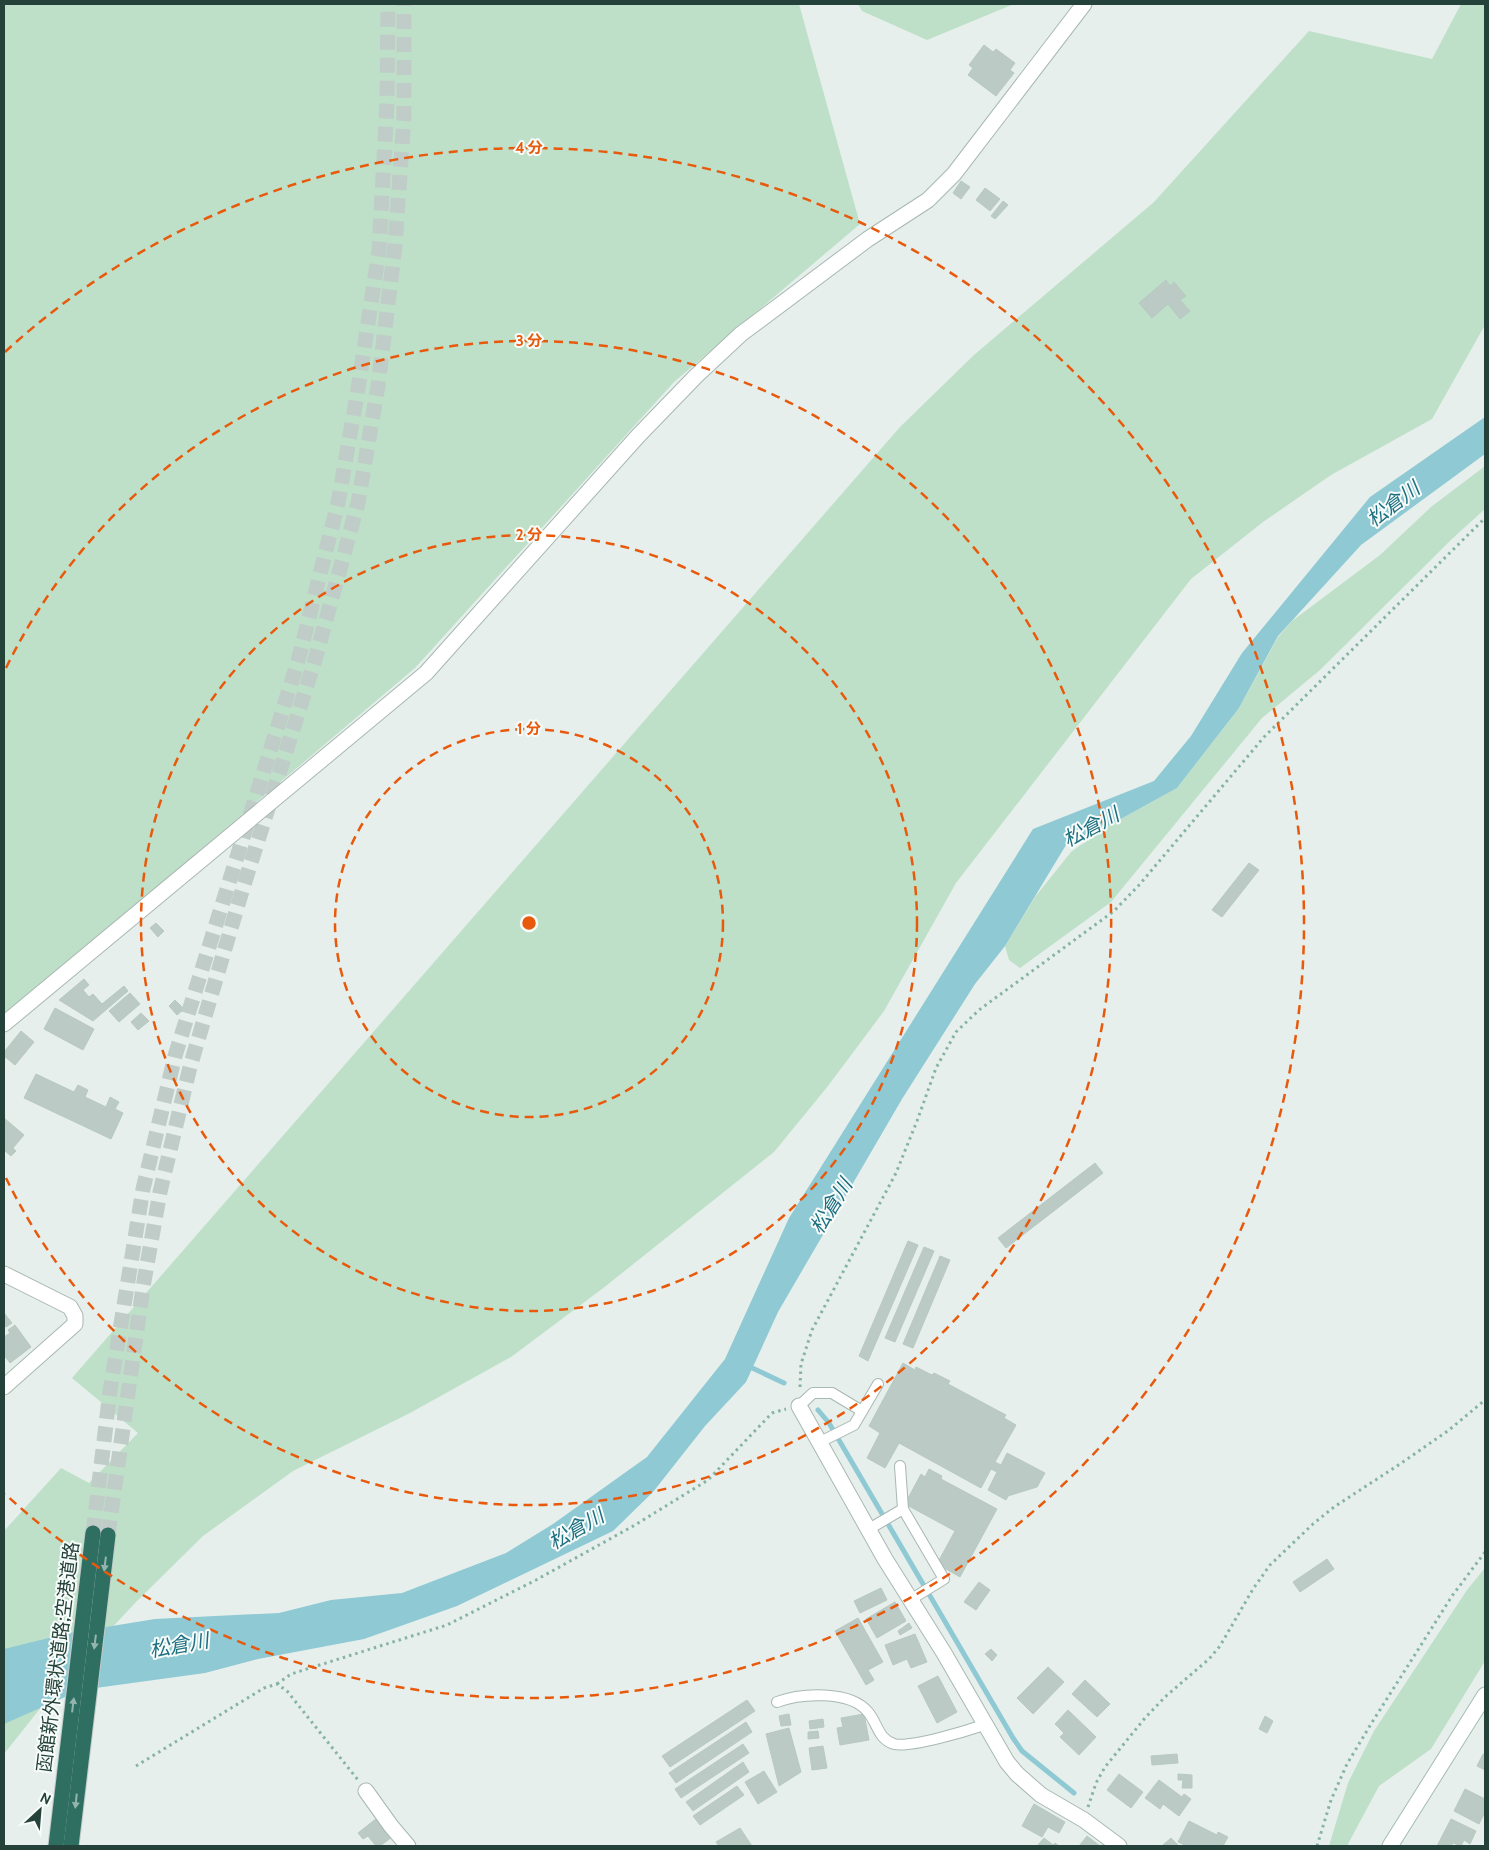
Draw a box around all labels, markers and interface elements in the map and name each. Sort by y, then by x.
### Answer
text: 4 分 [515,139,543,157]
text: 3 分 [516,332,542,350]
water label: 松倉川 [1362,475,1426,532]
text: 2 分 [516,526,542,544]
text: 1 分 [517,720,541,738]
water label: 松倉川 [1059,801,1125,852]
centre of rings [520,914,538,932]
water label: 松倉川 [805,1173,858,1238]
water label: 松倉川 [544,1503,610,1554]
street label: 函館新外環状道路;空港道路 [32,1540,84,1774]
one-way arrow [101,1556,109,1572]
water label: 松倉川 [147,1628,213,1662]
one-way arrow [91,1634,99,1650]
one-way arrow [69,1697,77,1713]
north arrow [15,1785,65,1835]
text: N [37,1788,54,1809]
one-way arrow [72,1793,80,1809]

